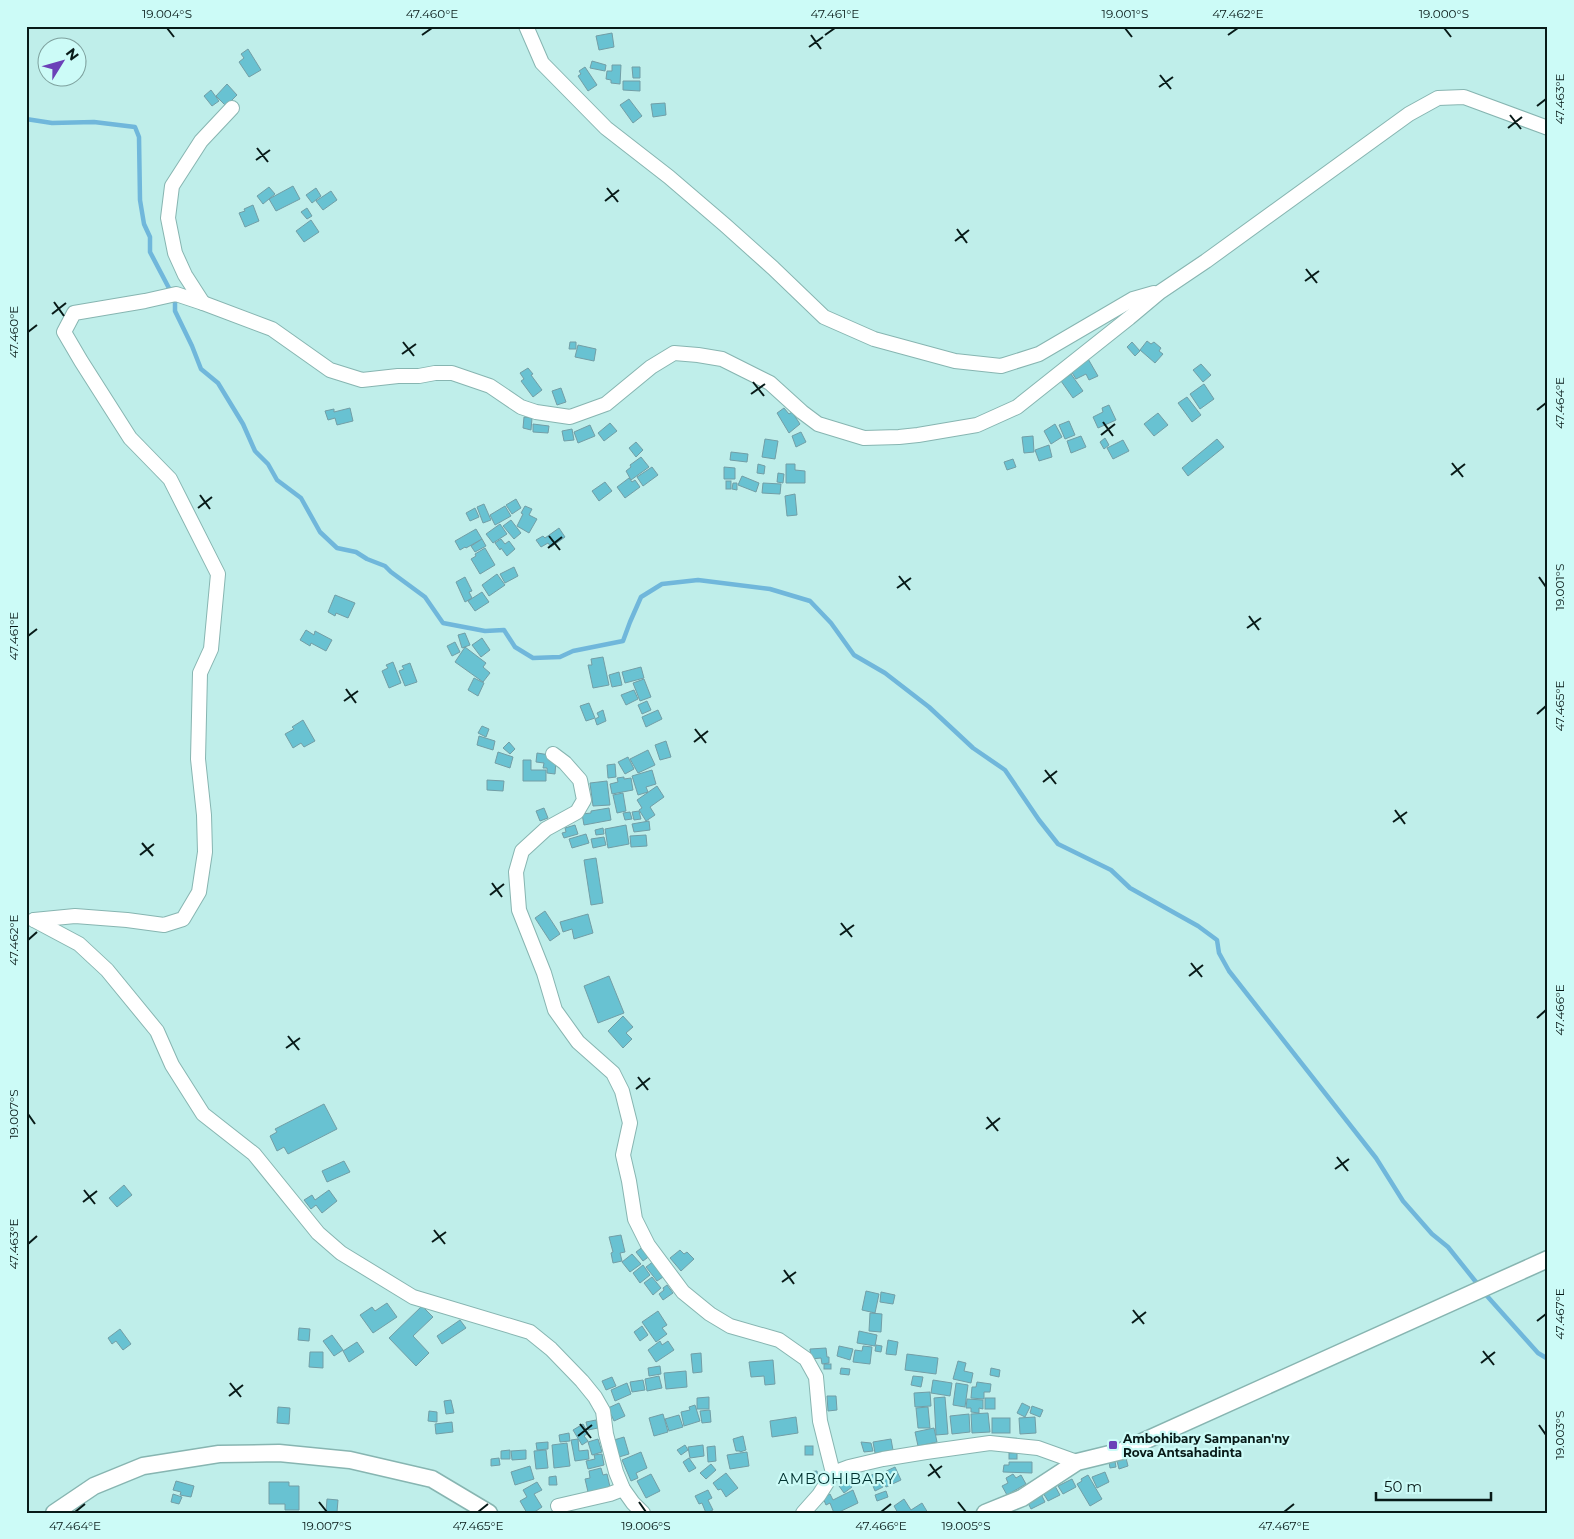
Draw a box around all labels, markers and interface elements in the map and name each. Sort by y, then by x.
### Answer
text: 19.004°S [142,6,192,21]
text: 47.460°E [406,6,458,21]
text: 47.461°E [811,6,859,21]
text: 19.001°S [1102,6,1148,21]
text: 47.462°E [1212,6,1264,21]
text: 19.000°S [1419,6,1469,21]
north arrow [38,38,88,88]
text: N [62,44,83,64]
text: 47.463°E [1552,73,1567,125]
text: 47.460°E [6,306,21,358]
text: 47.464°E [1552,377,1567,429]
text: 19.001°S [1552,564,1567,610]
text: 47.461°E [6,612,21,660]
text: 47.465°E [1552,680,1567,732]
text: 47.462°E [6,914,21,966]
text: 47.466°E [1552,984,1567,1036]
text: 19.007°S [6,1089,21,1139]
text: 47.463°E [6,1218,21,1270]
text: 47.467°E [1552,1288,1567,1340]
text: 19.003°S [1552,1411,1567,1459]
place label: Ambohibary Sampanan'ny Rova Antsahadinta [1122,1431,1290,1460]
marker: Ambohibary Sampanan'ny Rova Antsahadinta [1107,1439,1119,1451]
district label: AMBOHIBARY [778,1469,896,1488]
scale bar [1376,1469,1492,1501]
text: 50 m [1384,1477,1422,1496]
text: 47.464°E [49,1518,101,1533]
text: 19.007°S [302,1518,352,1533]
text: 47.465°E [452,1518,504,1533]
text: 19.006°S [621,1518,671,1533]
text: 47.466°E [855,1518,907,1533]
text: 19.005°S [941,1518,991,1533]
text: 47.467°E [1258,1518,1310,1533]

